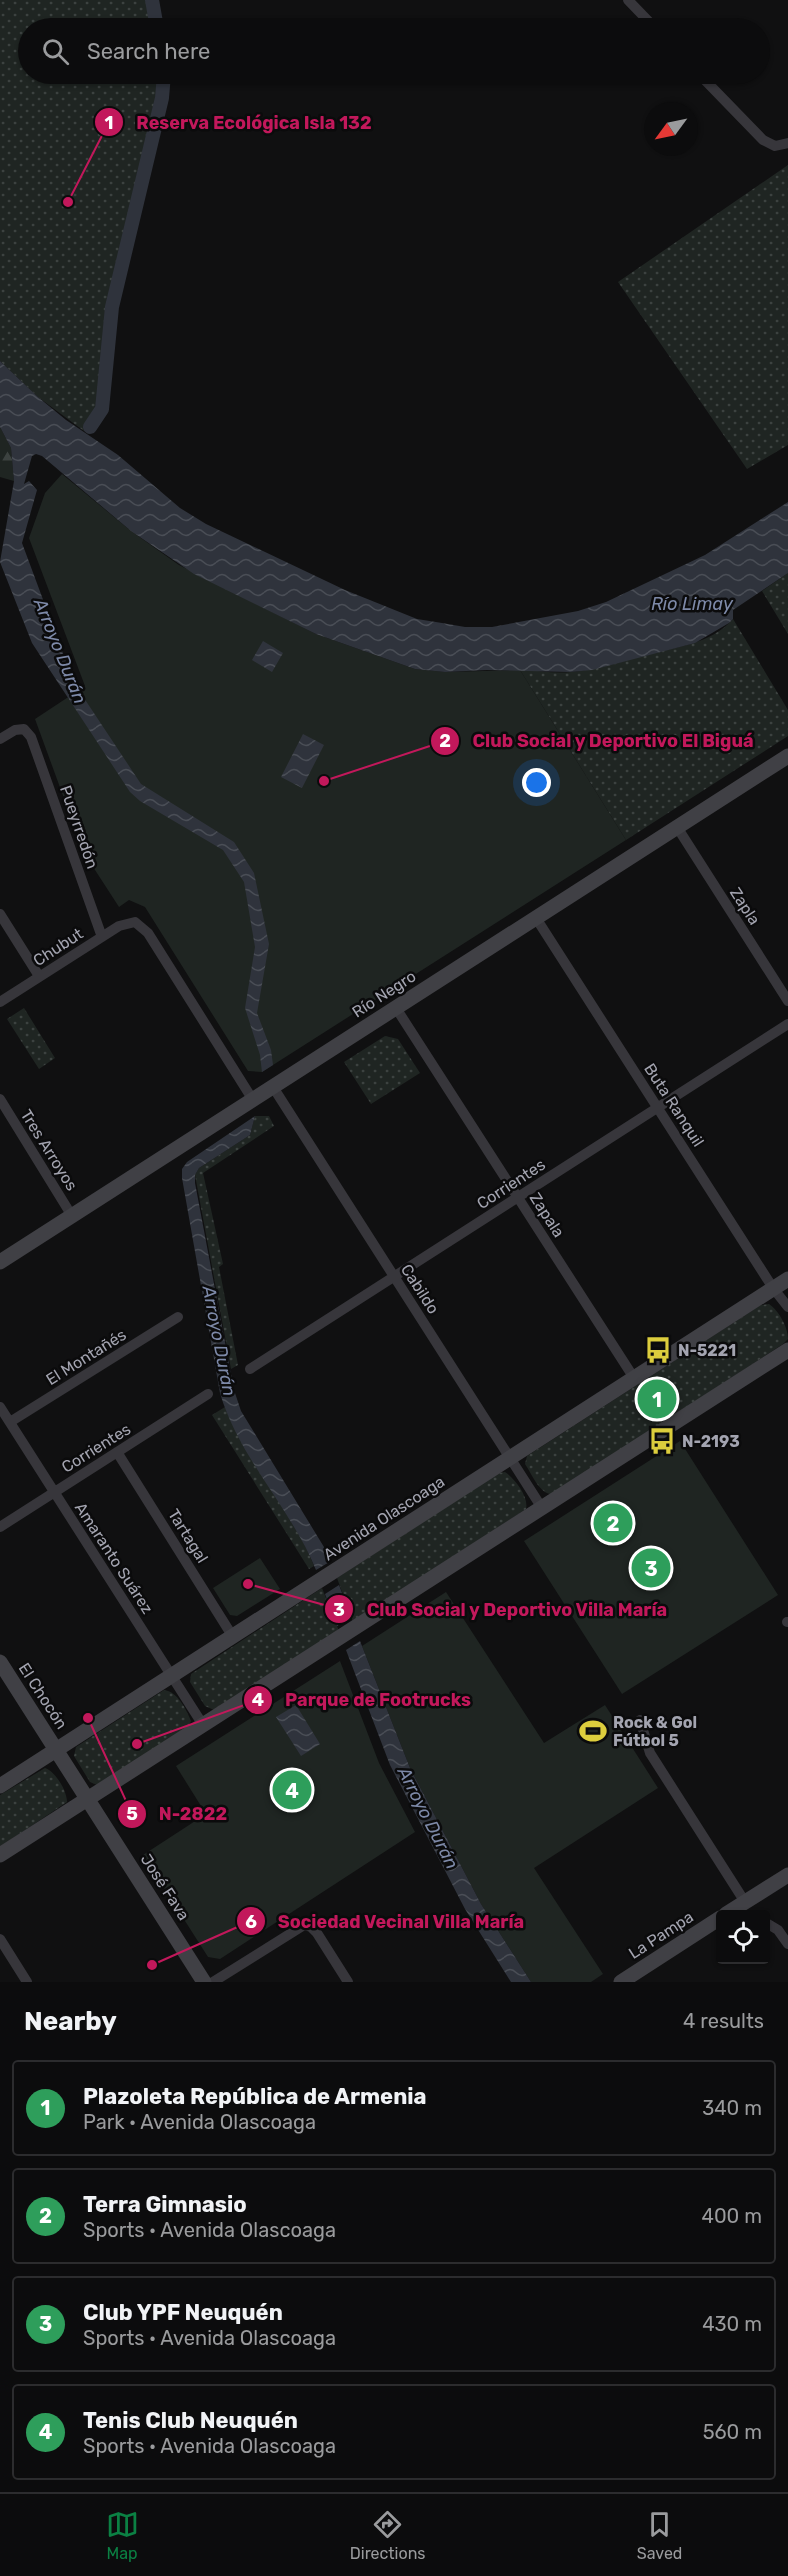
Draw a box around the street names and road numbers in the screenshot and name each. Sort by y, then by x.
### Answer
street label: Pueyrredón [56,783,102,871]
street label: Zapla [726,884,764,928]
street label: Chubut [30,924,86,970]
street label: Río Negro [349,966,419,1022]
street label: Buta Ranquil [640,1060,708,1150]
street label: Tres Arroyos [17,1106,81,1194]
street label: Corrientes [473,1155,549,1213]
street label: Zapala [526,1189,568,1241]
street label: Cabildo [397,1261,443,1317]
street label: El Montañés [42,1325,130,1389]
street label: Corrientes [58,1419,134,1477]
street label: Avenida Olascoaga [320,1472,448,1564]
street label: Amaranto Suárez [71,1499,157,1617]
street label: Tartagal [164,1505,212,1567]
street label: El Chocón [15,1659,71,1733]
street label: José Fava [137,1850,193,1924]
street label: La Pampa [625,1907,697,1963]

